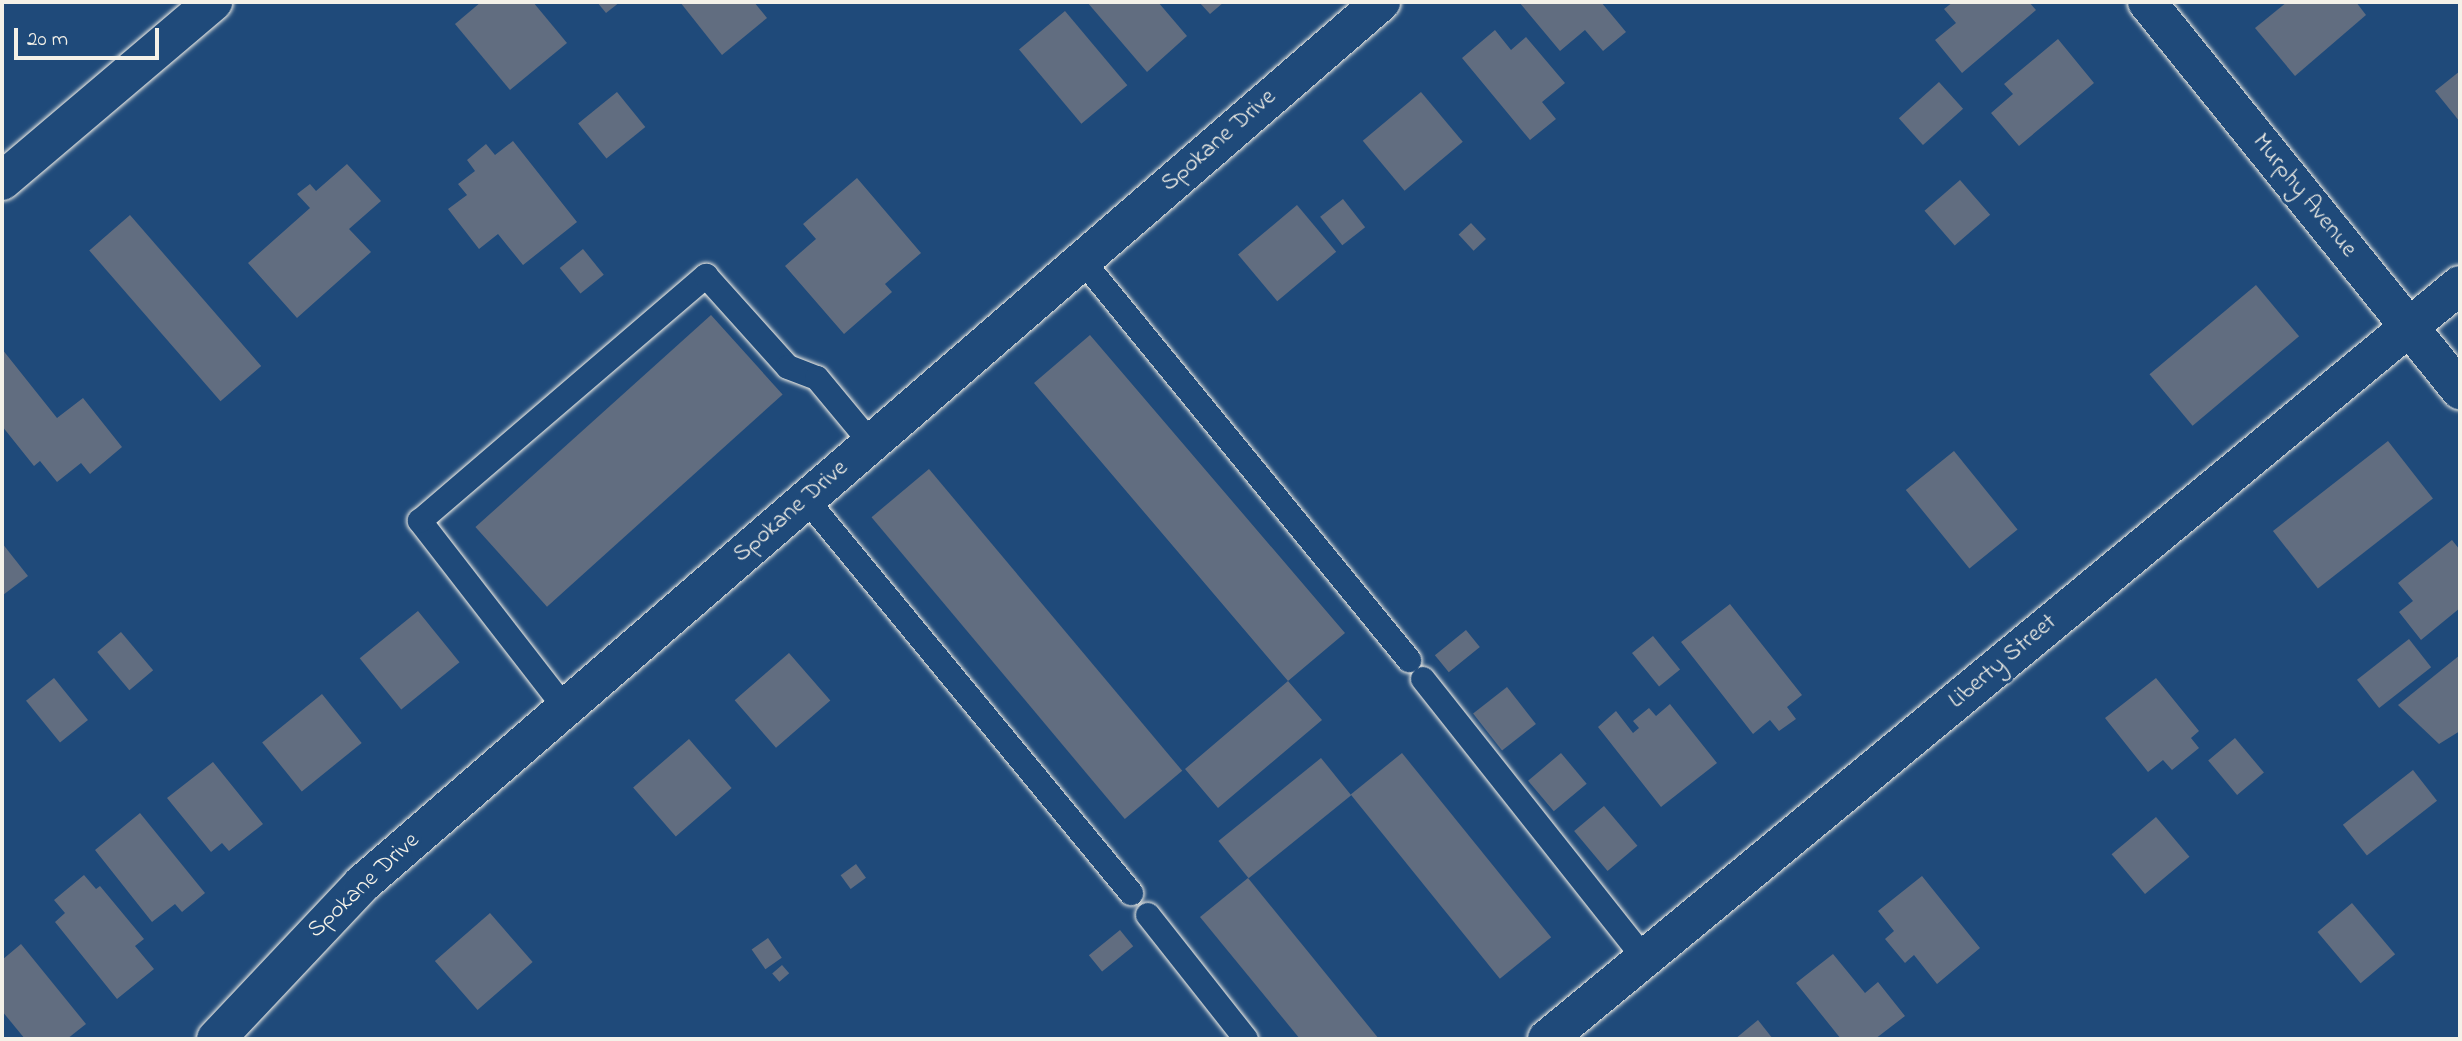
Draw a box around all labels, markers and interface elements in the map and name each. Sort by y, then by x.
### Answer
scale bar [18,14,163,58]
text: 20 m [27,25,68,55]
street label: Spokane Drive [1156,83,1282,199]
street label: Murphy Avenue [2245,128,2363,264]
street label: Spokane Drive [728,454,854,570]
street label: Liberty Street [1943,609,2063,715]
street label: Spokane Drive [302,827,426,945]

